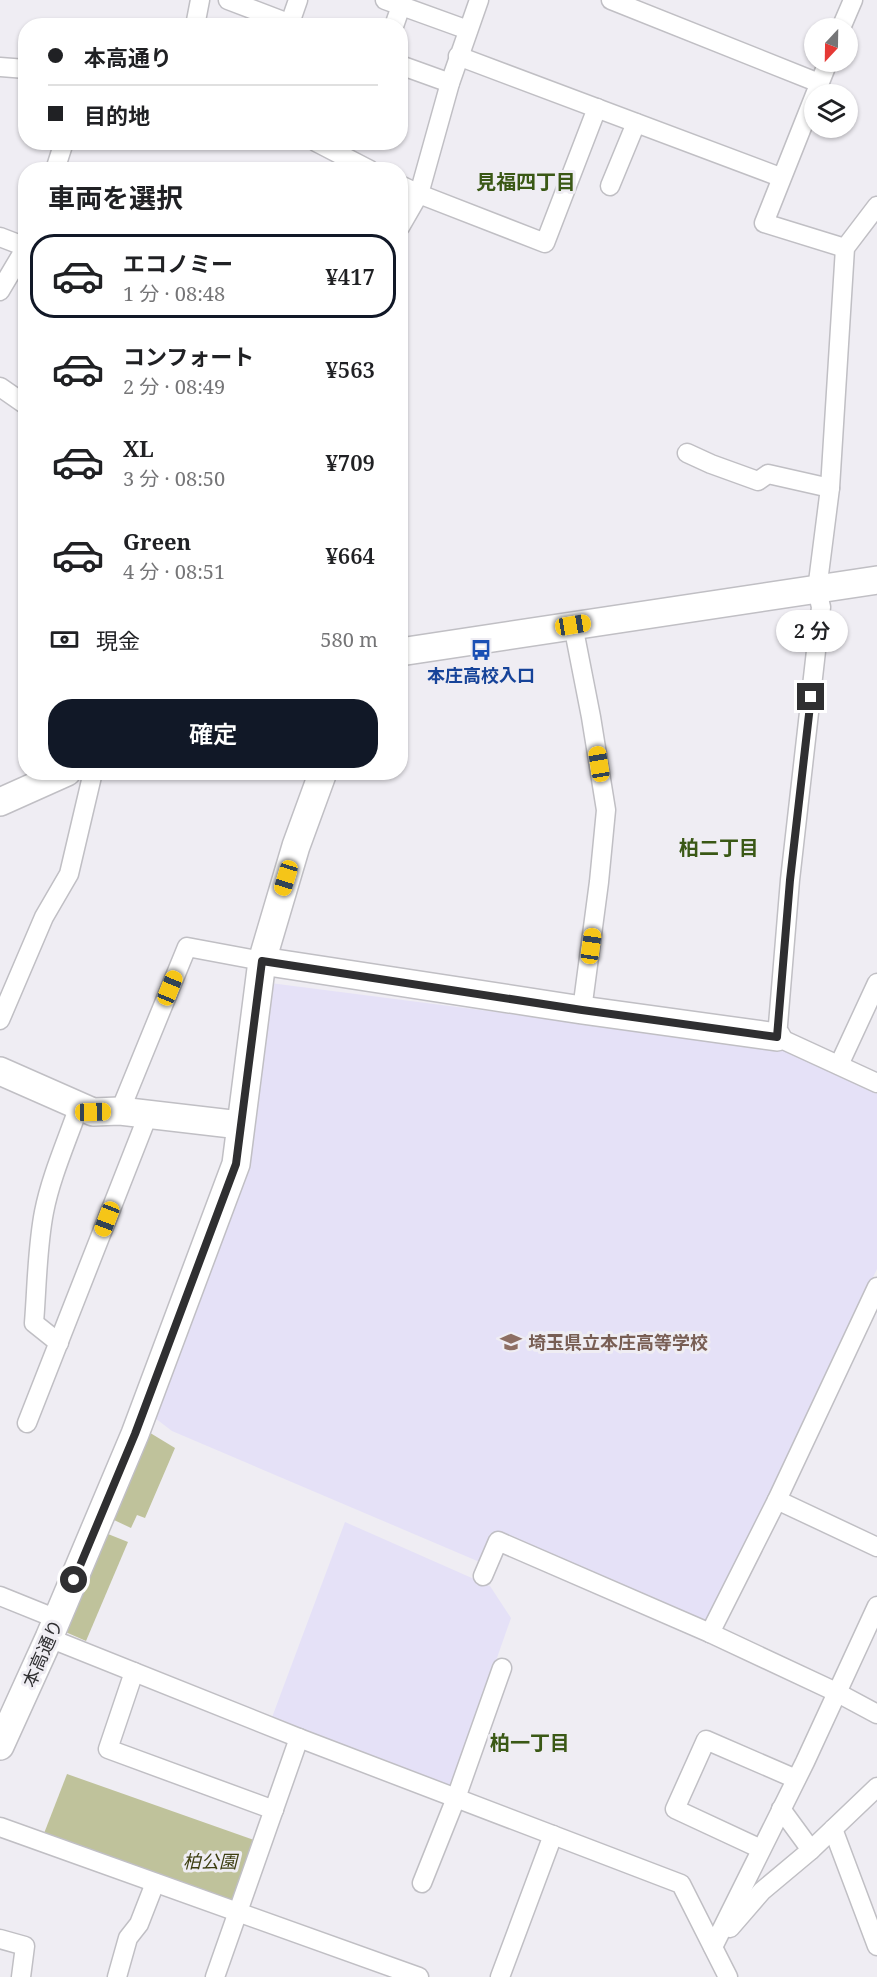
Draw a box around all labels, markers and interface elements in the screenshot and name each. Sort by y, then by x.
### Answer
north arrow [804,18,858,72]
map controls [804,18,858,138]
text: 本高通り [84,42,172,72]
button: layers [804,84,858,138]
text: 目的地 [84,100,150,130]
district label: 見福四丁目 [476,168,576,195]
text: 車両を選択 [48,179,183,216]
text: エコノミー [123,248,233,278]
icon: car [51,249,105,303]
text: ¥417 [325,261,375,291]
text: 1 分 · 08:48 [123,280,225,307]
text: コンフォート [123,341,254,371]
icon: car [51,342,105,396]
text: ¥563 [325,354,375,384]
text: 2 分 · 08:49 [123,373,225,400]
text: XL [123,433,154,463]
icon: car [51,435,105,489]
text: ¥709 [325,447,375,477]
text: 3 分 · 08:50 [123,465,225,492]
text: Green [123,526,191,556]
icon: car [51,528,105,582]
text: ¥664 [325,540,375,570]
text: 4 分 · 08:51 [123,558,225,585]
callout: 2 分 [775,610,847,652]
car [554,613,592,637]
text: 2 分 [794,617,830,644]
icon: cash [48,623,81,656]
text: 現金 [96,625,140,655]
text: 580 m [320,626,378,653]
bus stop icon: 本庄高校入口 [469,638,493,662]
place label: 本庄高校入口 [427,663,535,687]
route end [797,683,824,710]
button: 確定 [48,699,378,768]
car [587,745,611,783]
district label: 柏二丁目 [679,834,759,861]
car [272,858,300,898]
car [580,927,602,965]
car [155,968,185,1008]
car [75,1103,111,1121]
car [92,1199,122,1239]
school or university icon: 埼玉県立本庄高等学校 [499,1330,523,1354]
place label: 埼玉県立本庄高等学校 [528,1330,708,1354]
route start [60,1566,87,1593]
street label: 本高通り [16,1615,68,1691]
district label: 柏一丁目 [490,1729,570,1756]
park label: 柏公園 [183,1849,240,1873]

